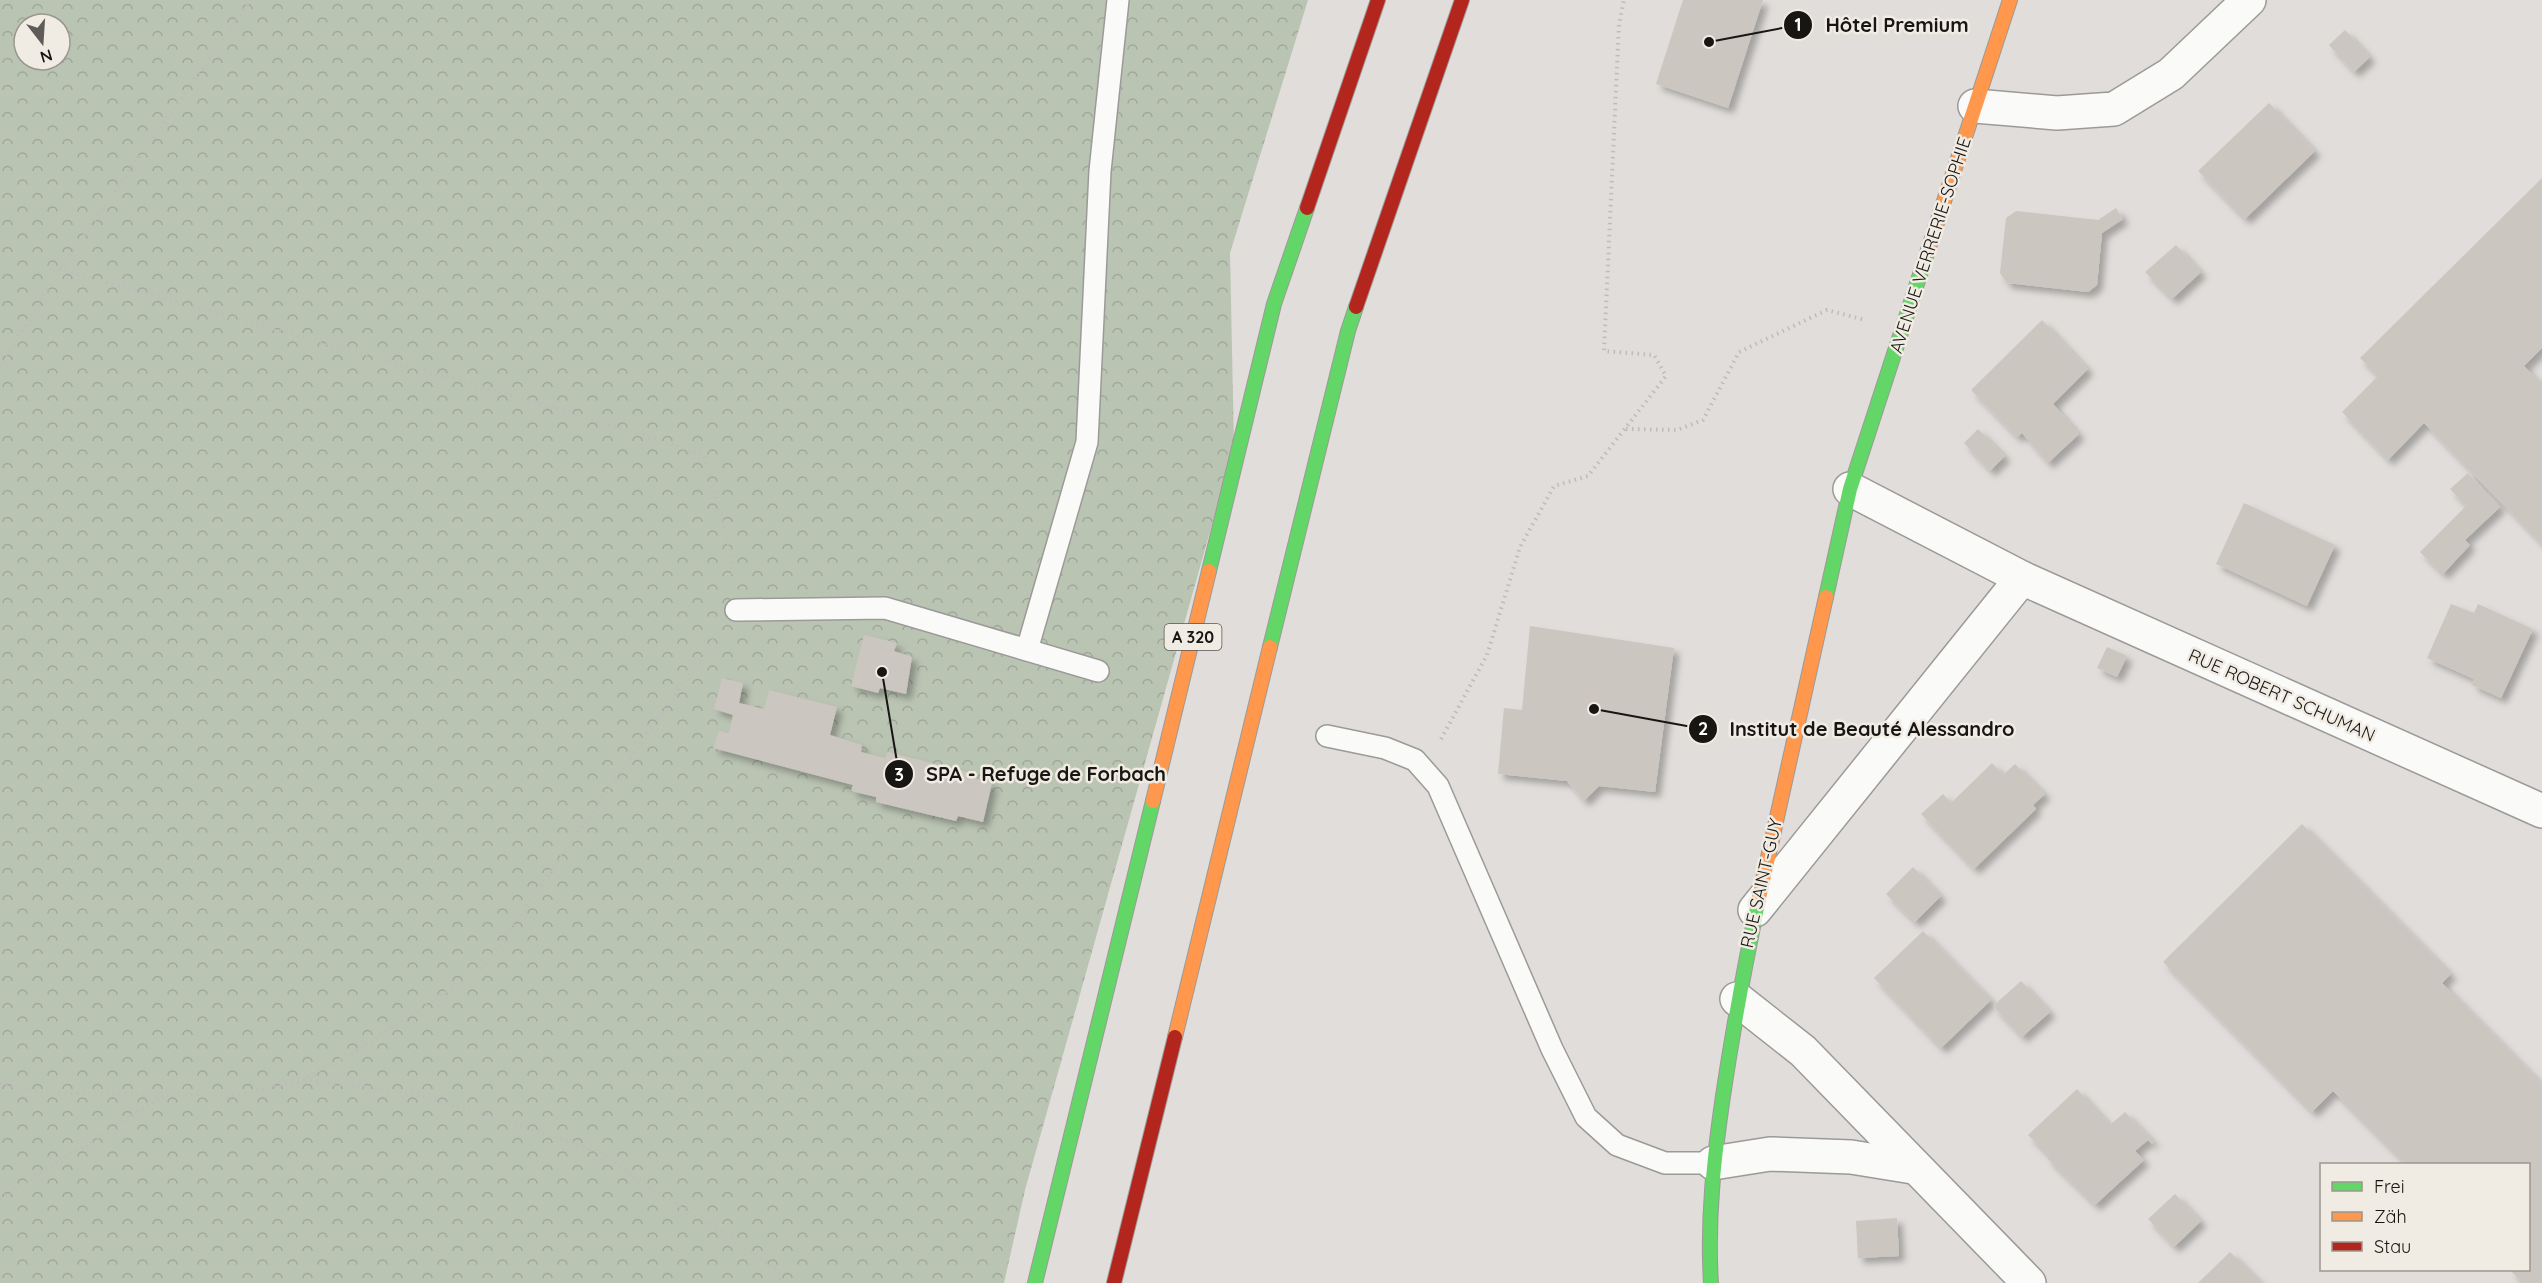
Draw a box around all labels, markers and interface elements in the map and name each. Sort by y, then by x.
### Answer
callout: Hôtel Premium [1783,6,1980,44]
north arrow [12,12,72,72]
text: Hôtel Premium [1825,12,1969,37]
text: 1 [1794,13,1802,36]
text: N [38,45,55,68]
street label: AVENUE VERRERIE-SOPHIE [1884,134,1976,356]
road number: A 320 [1164,624,1222,650]
street label: RUE ROBERT SCHUMAN [2185,643,2379,747]
callout: Institut de Beauté Alessandro [1688,710,2027,748]
text: Institut de Beauté Alessandro [1729,716,2015,741]
text: 2 [1698,717,1708,740]
callout: SPA - Refuge de Forbach [884,755,1178,793]
text: SPA - Refuge de Forbach [926,761,1166,786]
text: 3 [894,763,904,786]
street label: RUE SAINT-GUY [1735,816,1787,950]
legend [2320,1163,2530,1271]
text: Frei [2374,1175,2405,1198]
text: Zäh [2374,1205,2407,1228]
text: Stau [2374,1235,2411,1258]

